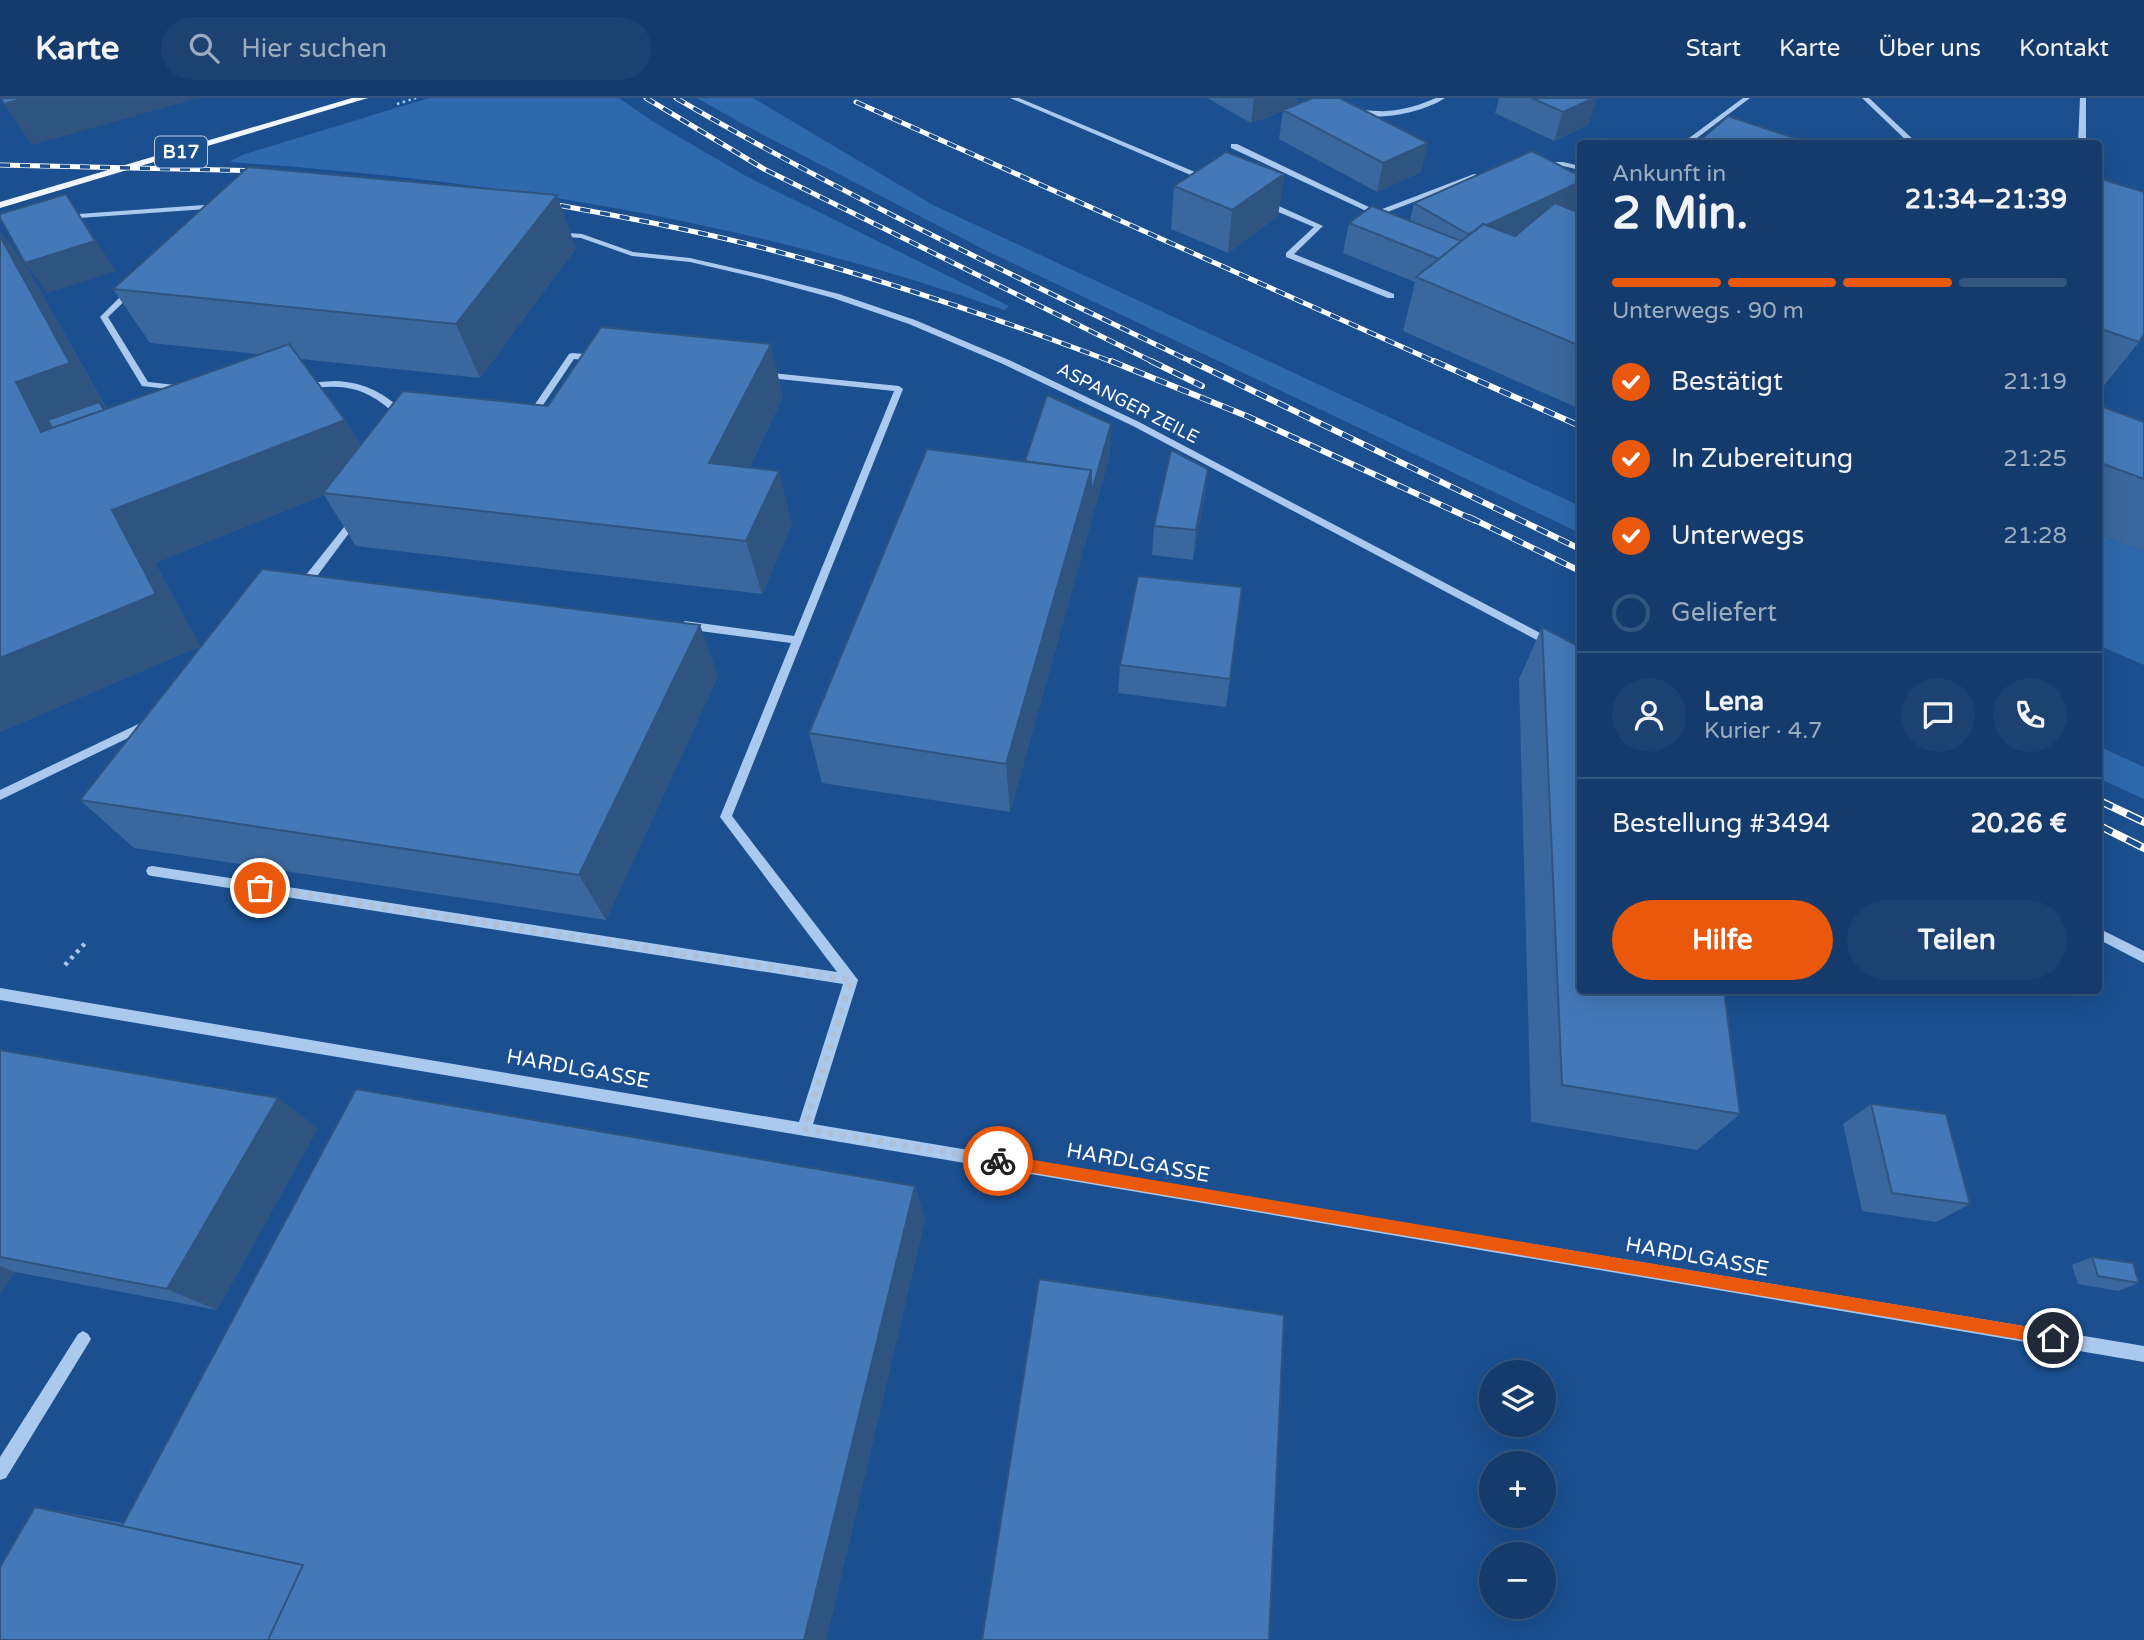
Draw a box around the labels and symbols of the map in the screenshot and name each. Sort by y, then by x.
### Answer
road number: B17 [155,136,207,168]
street label: ASPANGER ZEILE [1053,358,1203,448]
pin [230,858,290,918]
street label: HARDLGASSE [504,1044,652,1094]
courier [963,1126,1033,1196]
street label: HARDLGASSE [1064,1138,1212,1188]
street label: HARDLGASSE [1623,1232,1771,1282]
pin [2023,1308,2083,1368]

